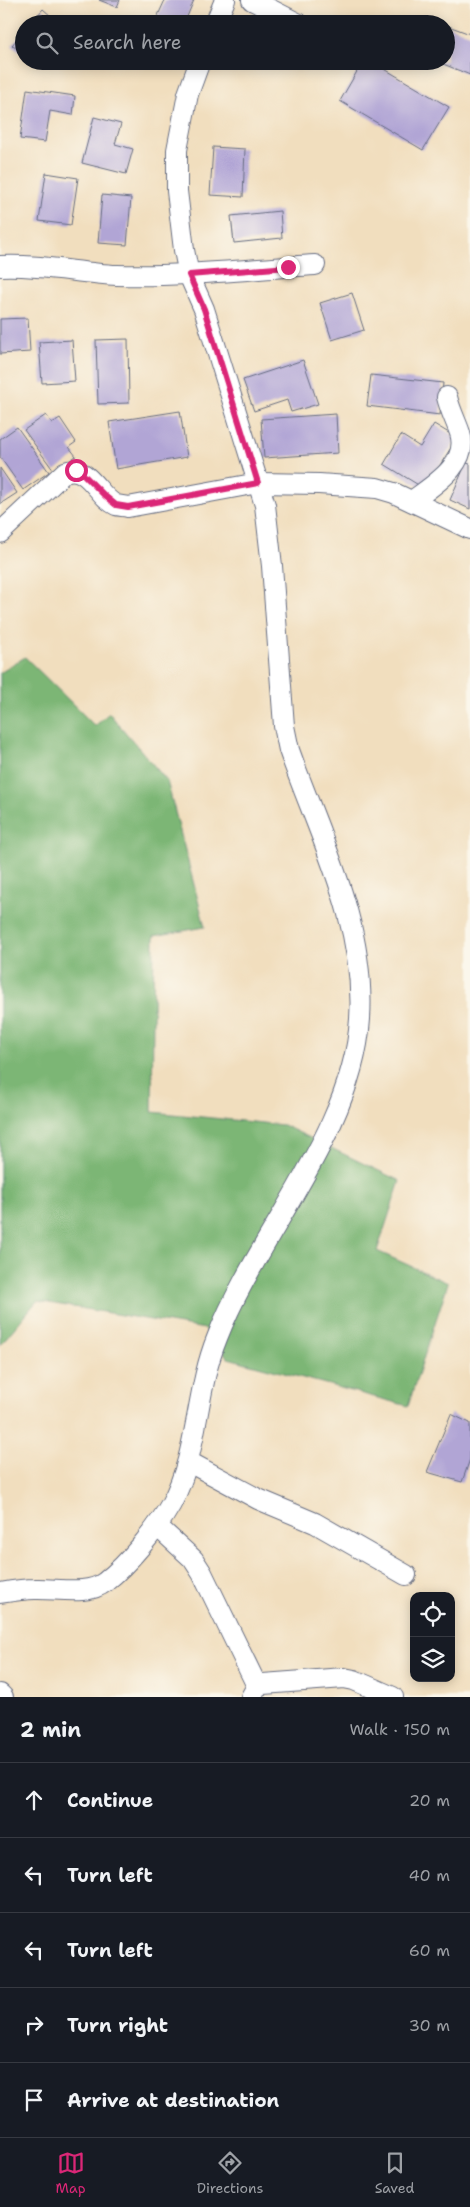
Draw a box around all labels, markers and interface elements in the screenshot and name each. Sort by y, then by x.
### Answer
search box [15,15,455,70]
icon: search [33,29,61,57]
text: Search here [73,30,182,55]
route end [277,256,300,279]
route start [65,459,88,482]
map controls [410,1592,455,1682]
button: locate [410,1592,455,1637]
button: layers [410,1637,455,1682]
text: 2 min [20,1716,81,1744]
text: Walk · 150 m [349,1719,450,1740]
icon: ahead [20,1786,48,1814]
text: Continue [67,1788,153,1813]
text: 20 m [409,1790,450,1811]
icon: left [20,1861,48,1889]
text: Turn left [67,1863,153,1888]
text: 40 m [408,1865,450,1886]
icon: left [20,1936,48,1964]
text: Turn left [67,1938,153,1963]
text: 60 m [409,1940,450,1961]
icon: right [20,2011,48,2039]
text: Turn right [67,2013,168,2038]
text: 30 m [409,2015,450,2036]
icon: arrive [20,2086,48,2114]
text: Arrive at destination [67,2088,279,2113]
tab: Map [56,2149,86,2197]
tab: Directions [197,2149,263,2197]
tab: Saved [375,2149,414,2197]

